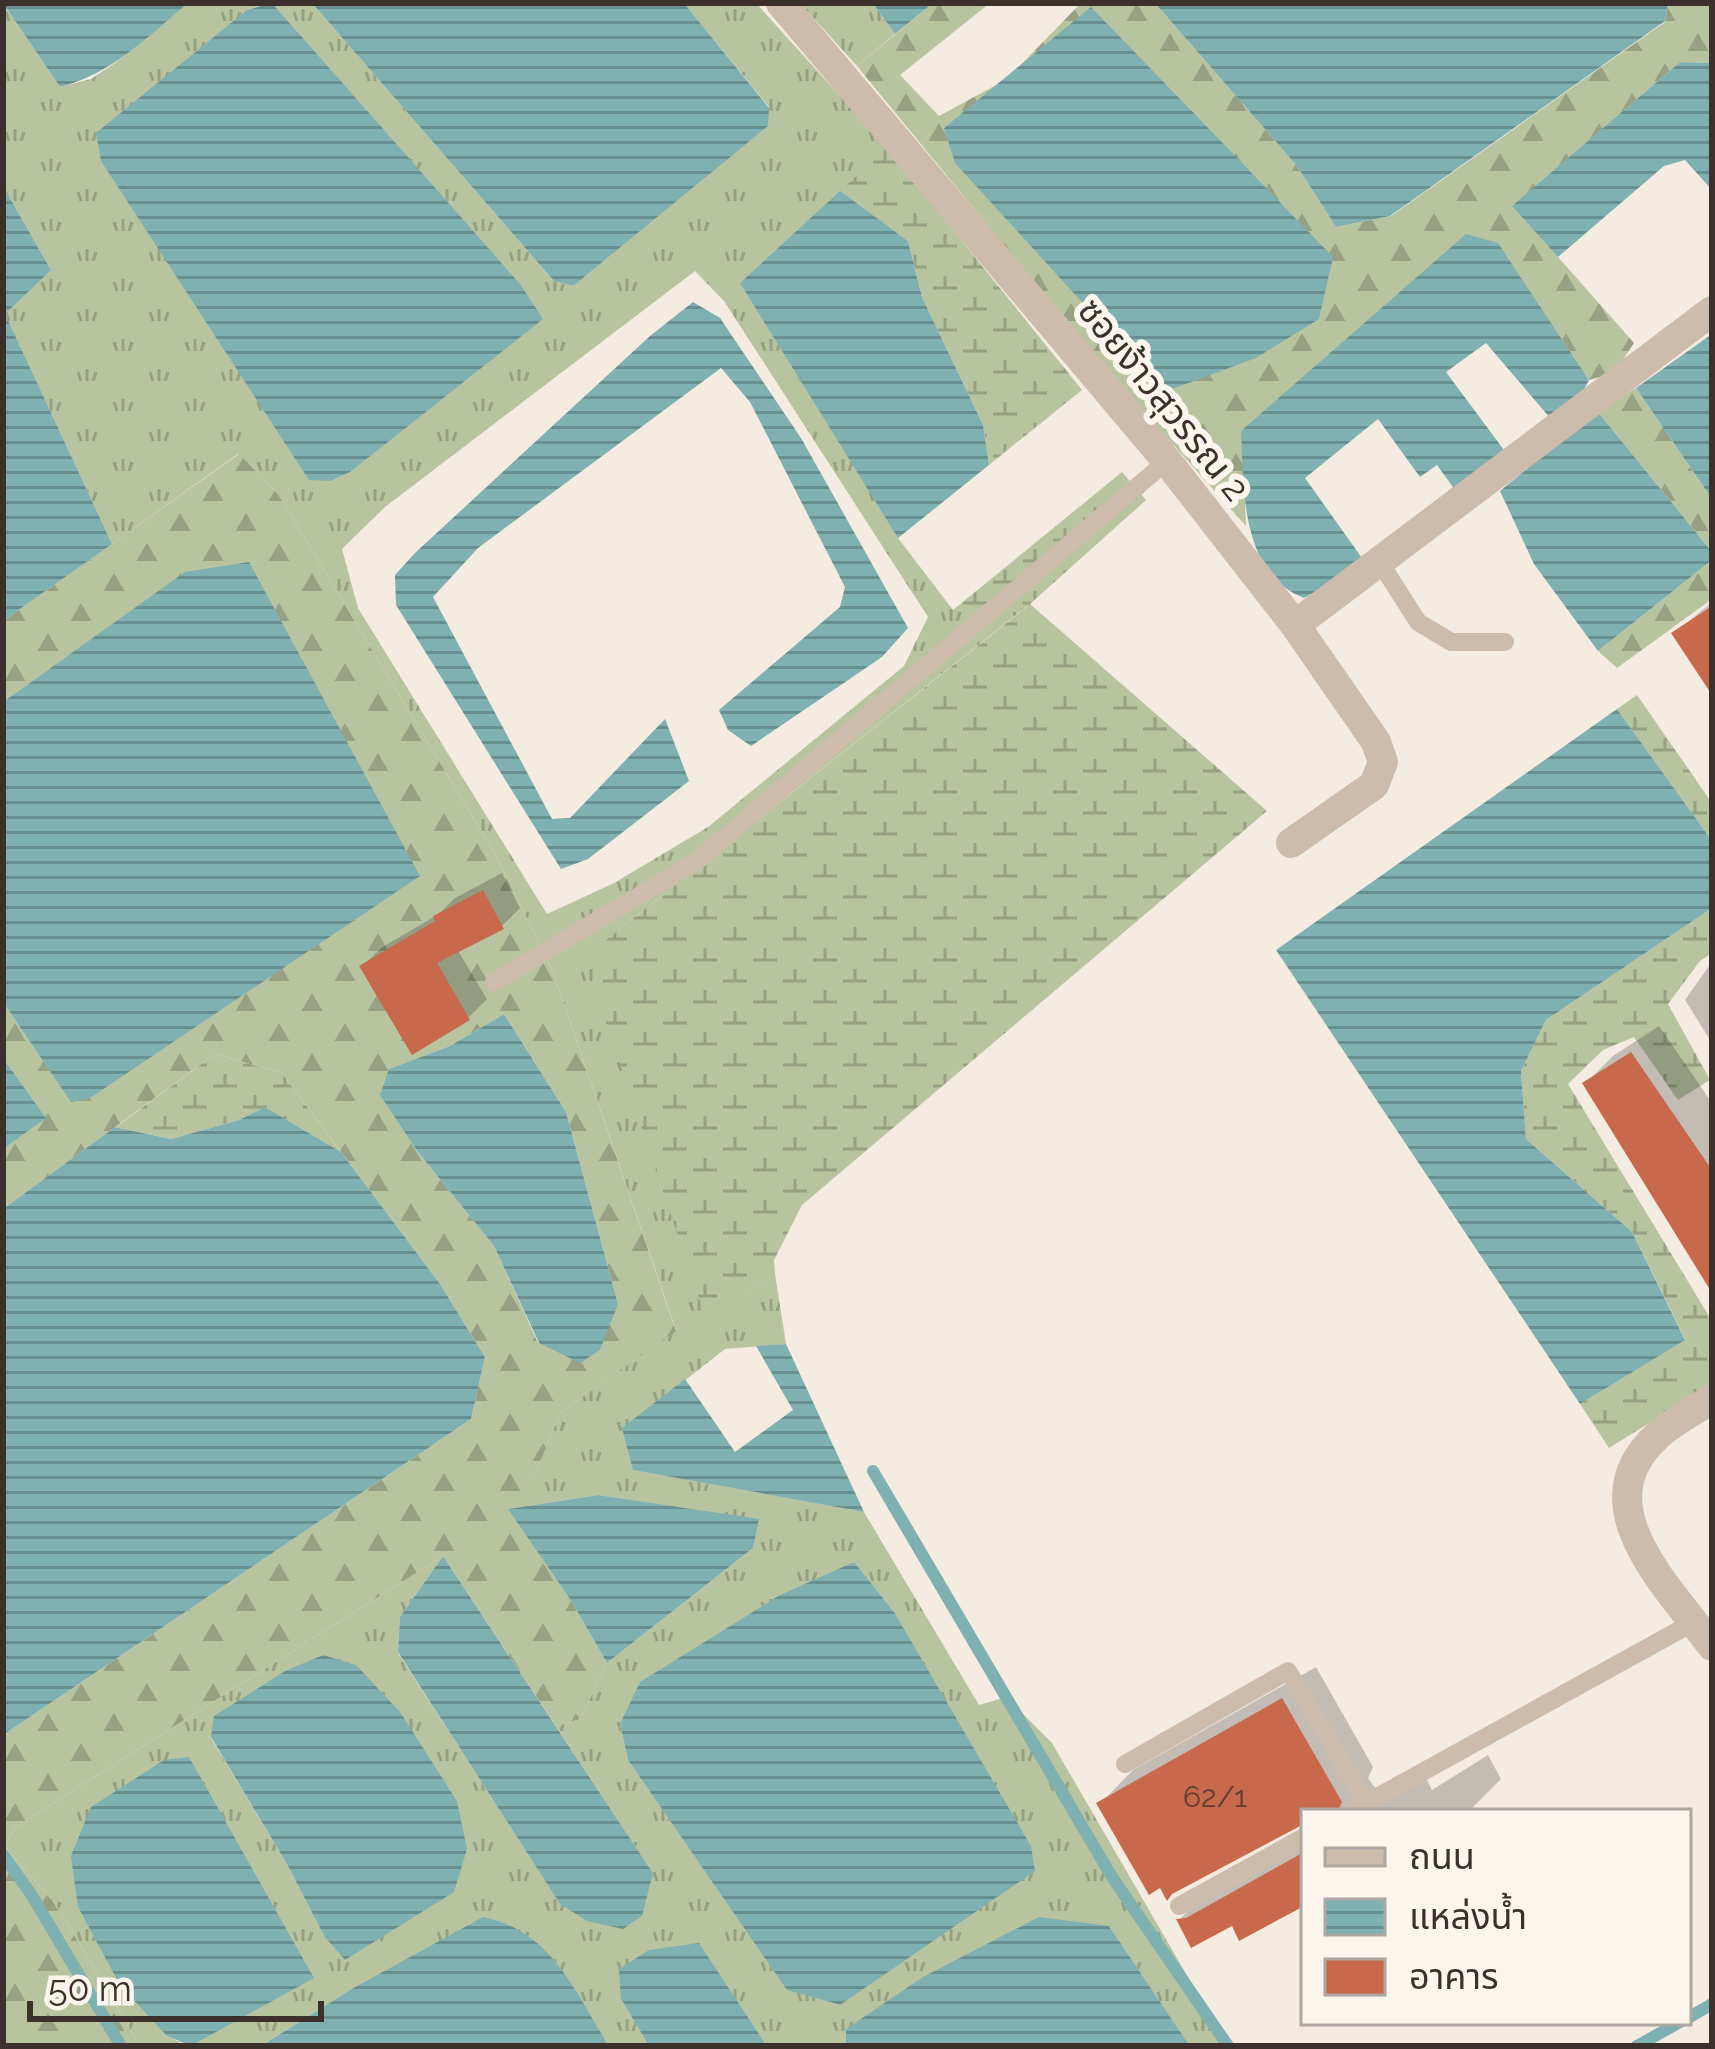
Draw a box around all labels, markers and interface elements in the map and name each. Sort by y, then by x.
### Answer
street label: ซอยง้าวสุวรรณ 2 [1069,289,1258,509]
house number: 62/1 [1183,1779,1247,1814]
legend [1301,1809,1691,2025]
text: ถนน [1409,1835,1475,1877]
text: แหล่งน้ำ [1409,1892,1527,1937]
scale bar [30,1947,321,2021]
text: อาคาร [1409,1955,1499,1997]
text: 50 m [48,1967,132,2009]

